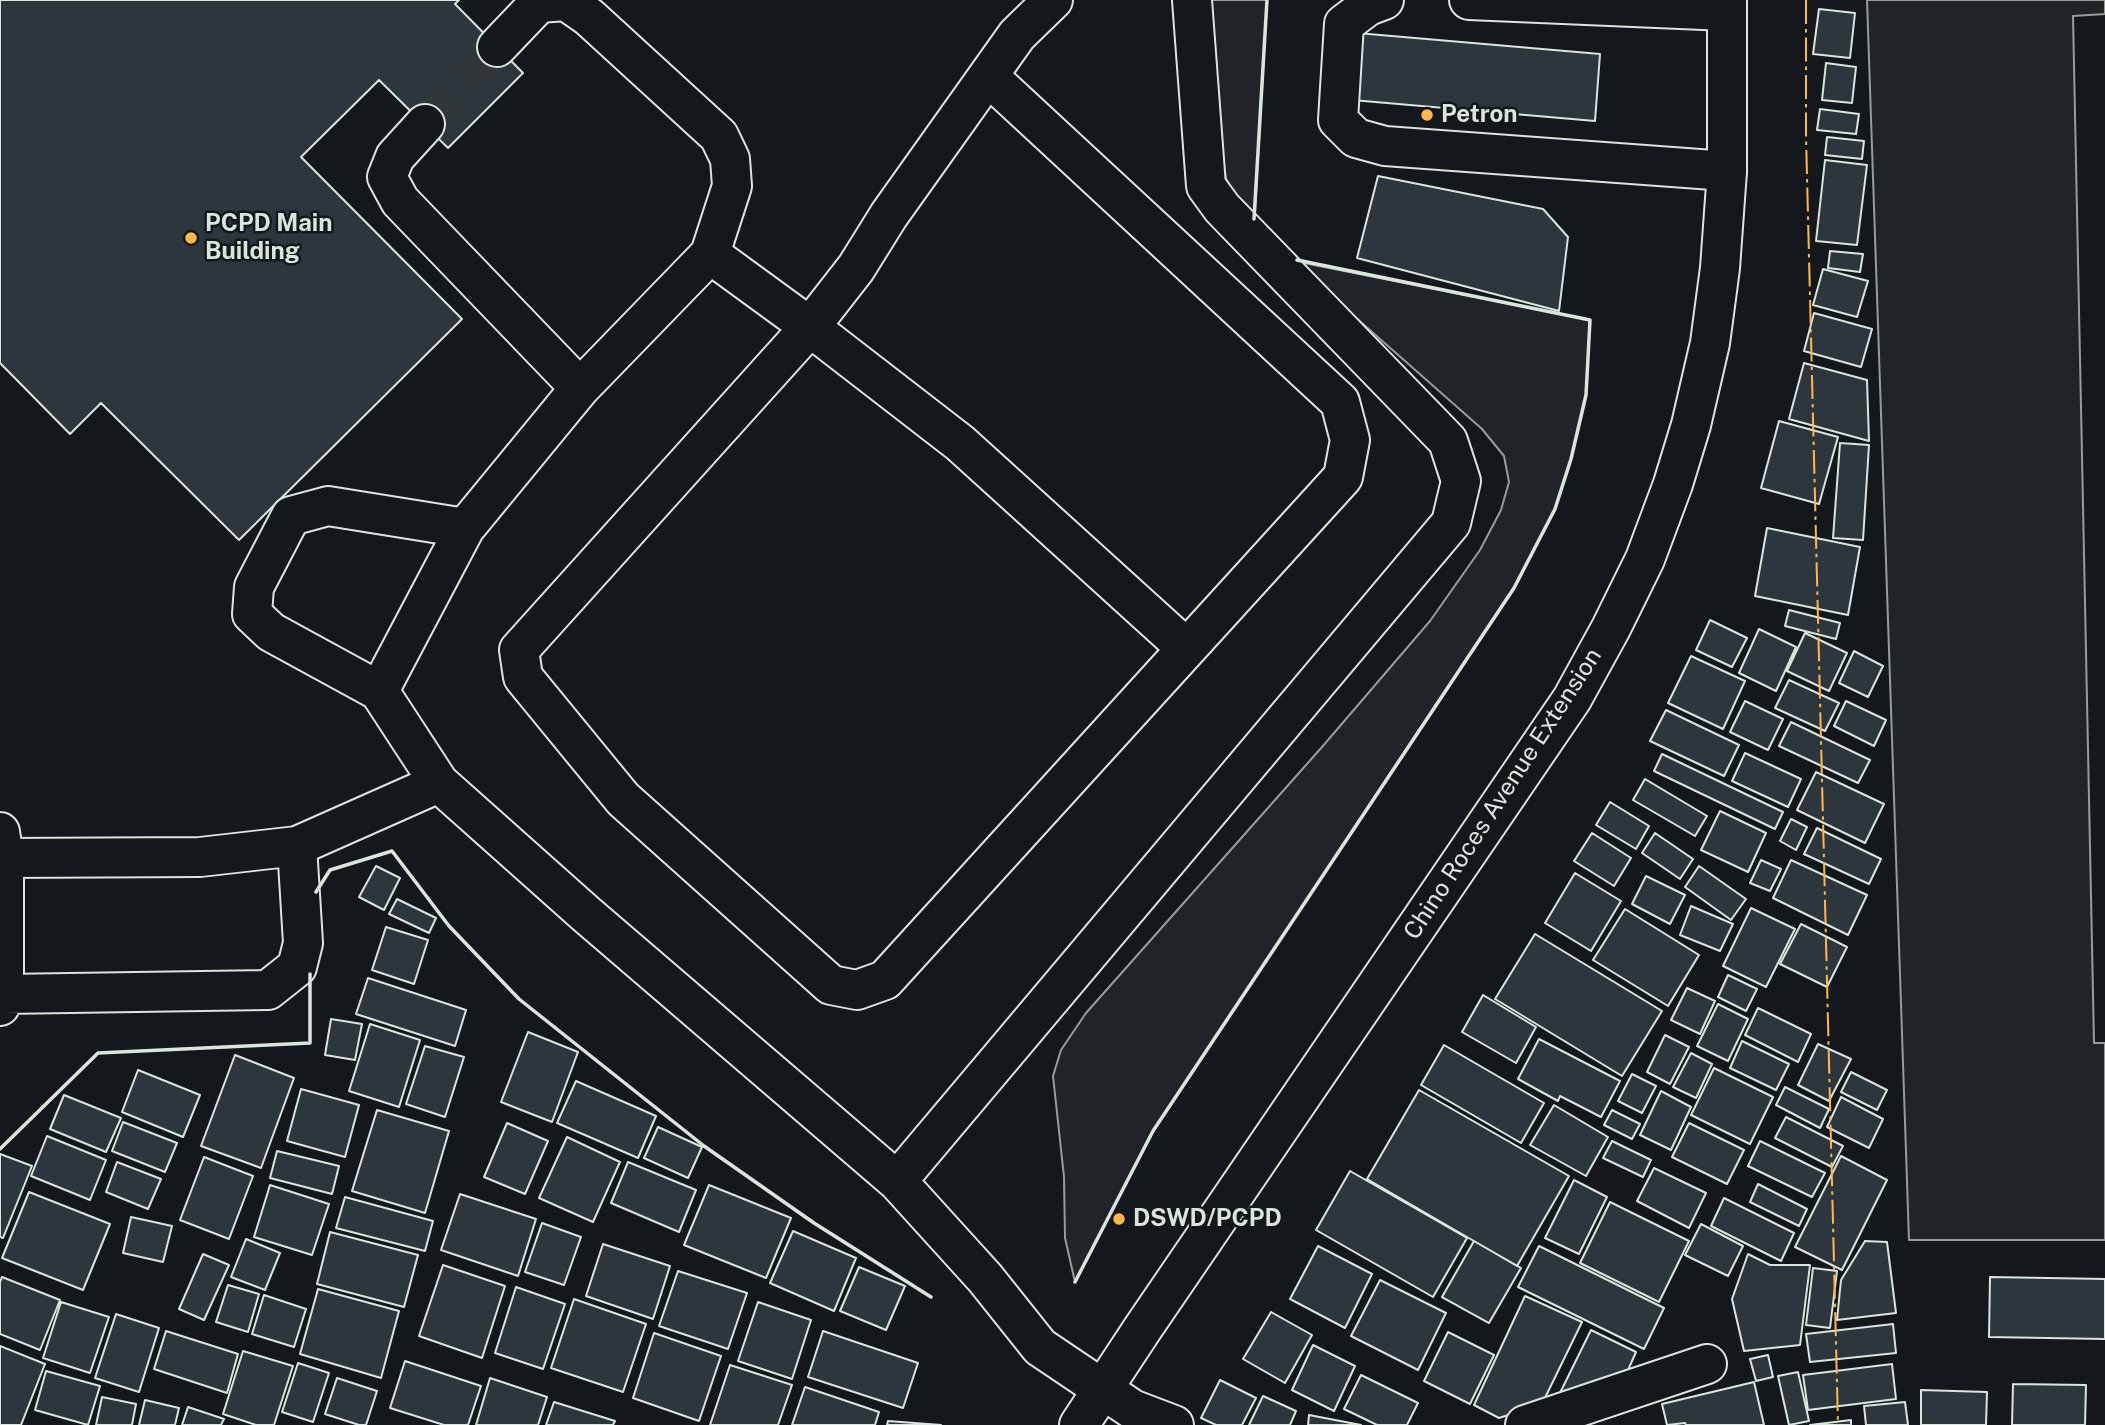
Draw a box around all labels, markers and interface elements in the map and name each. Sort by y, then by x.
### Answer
place label: Petron [1441,101,1518,129]
marker: Petron [1419,107,1435,123]
place label: PCPD Main Building [205,210,333,266]
marker: PCPD Main Building [183,230,199,246]
street label: Chino Roces Avenue Extension [1398,643,1608,945]
place label: DSWD/PCPD [1133,1205,1282,1233]
marker: DSWD/PCPD [1111,1211,1127,1227]

